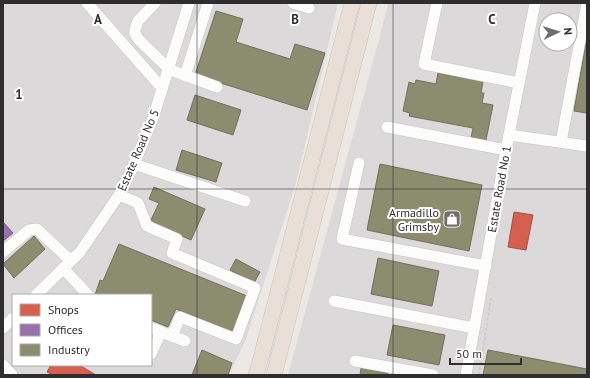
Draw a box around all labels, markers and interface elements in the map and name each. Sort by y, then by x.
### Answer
text: A [94,11,102,28]
text: B [291,11,299,28]
text: C [488,11,496,28]
north arrow [538,12,578,52]
text: N [561,27,575,35]
text: 1 [15,86,23,103]
street label: Estate Road No 5 [114,107,162,193]
street label: Estate Road No 1 [484,145,514,233]
place label: Armadillo Grimsby [389,205,439,234]
shop icon: Armadillo Grimsby [442,209,462,229]
legend [12,294,152,366]
text: Shops [48,302,79,317]
text: Offices [48,322,83,337]
scale bar [450,340,521,366]
text: Industry [48,342,90,357]
text: 50 m [456,346,482,361]

